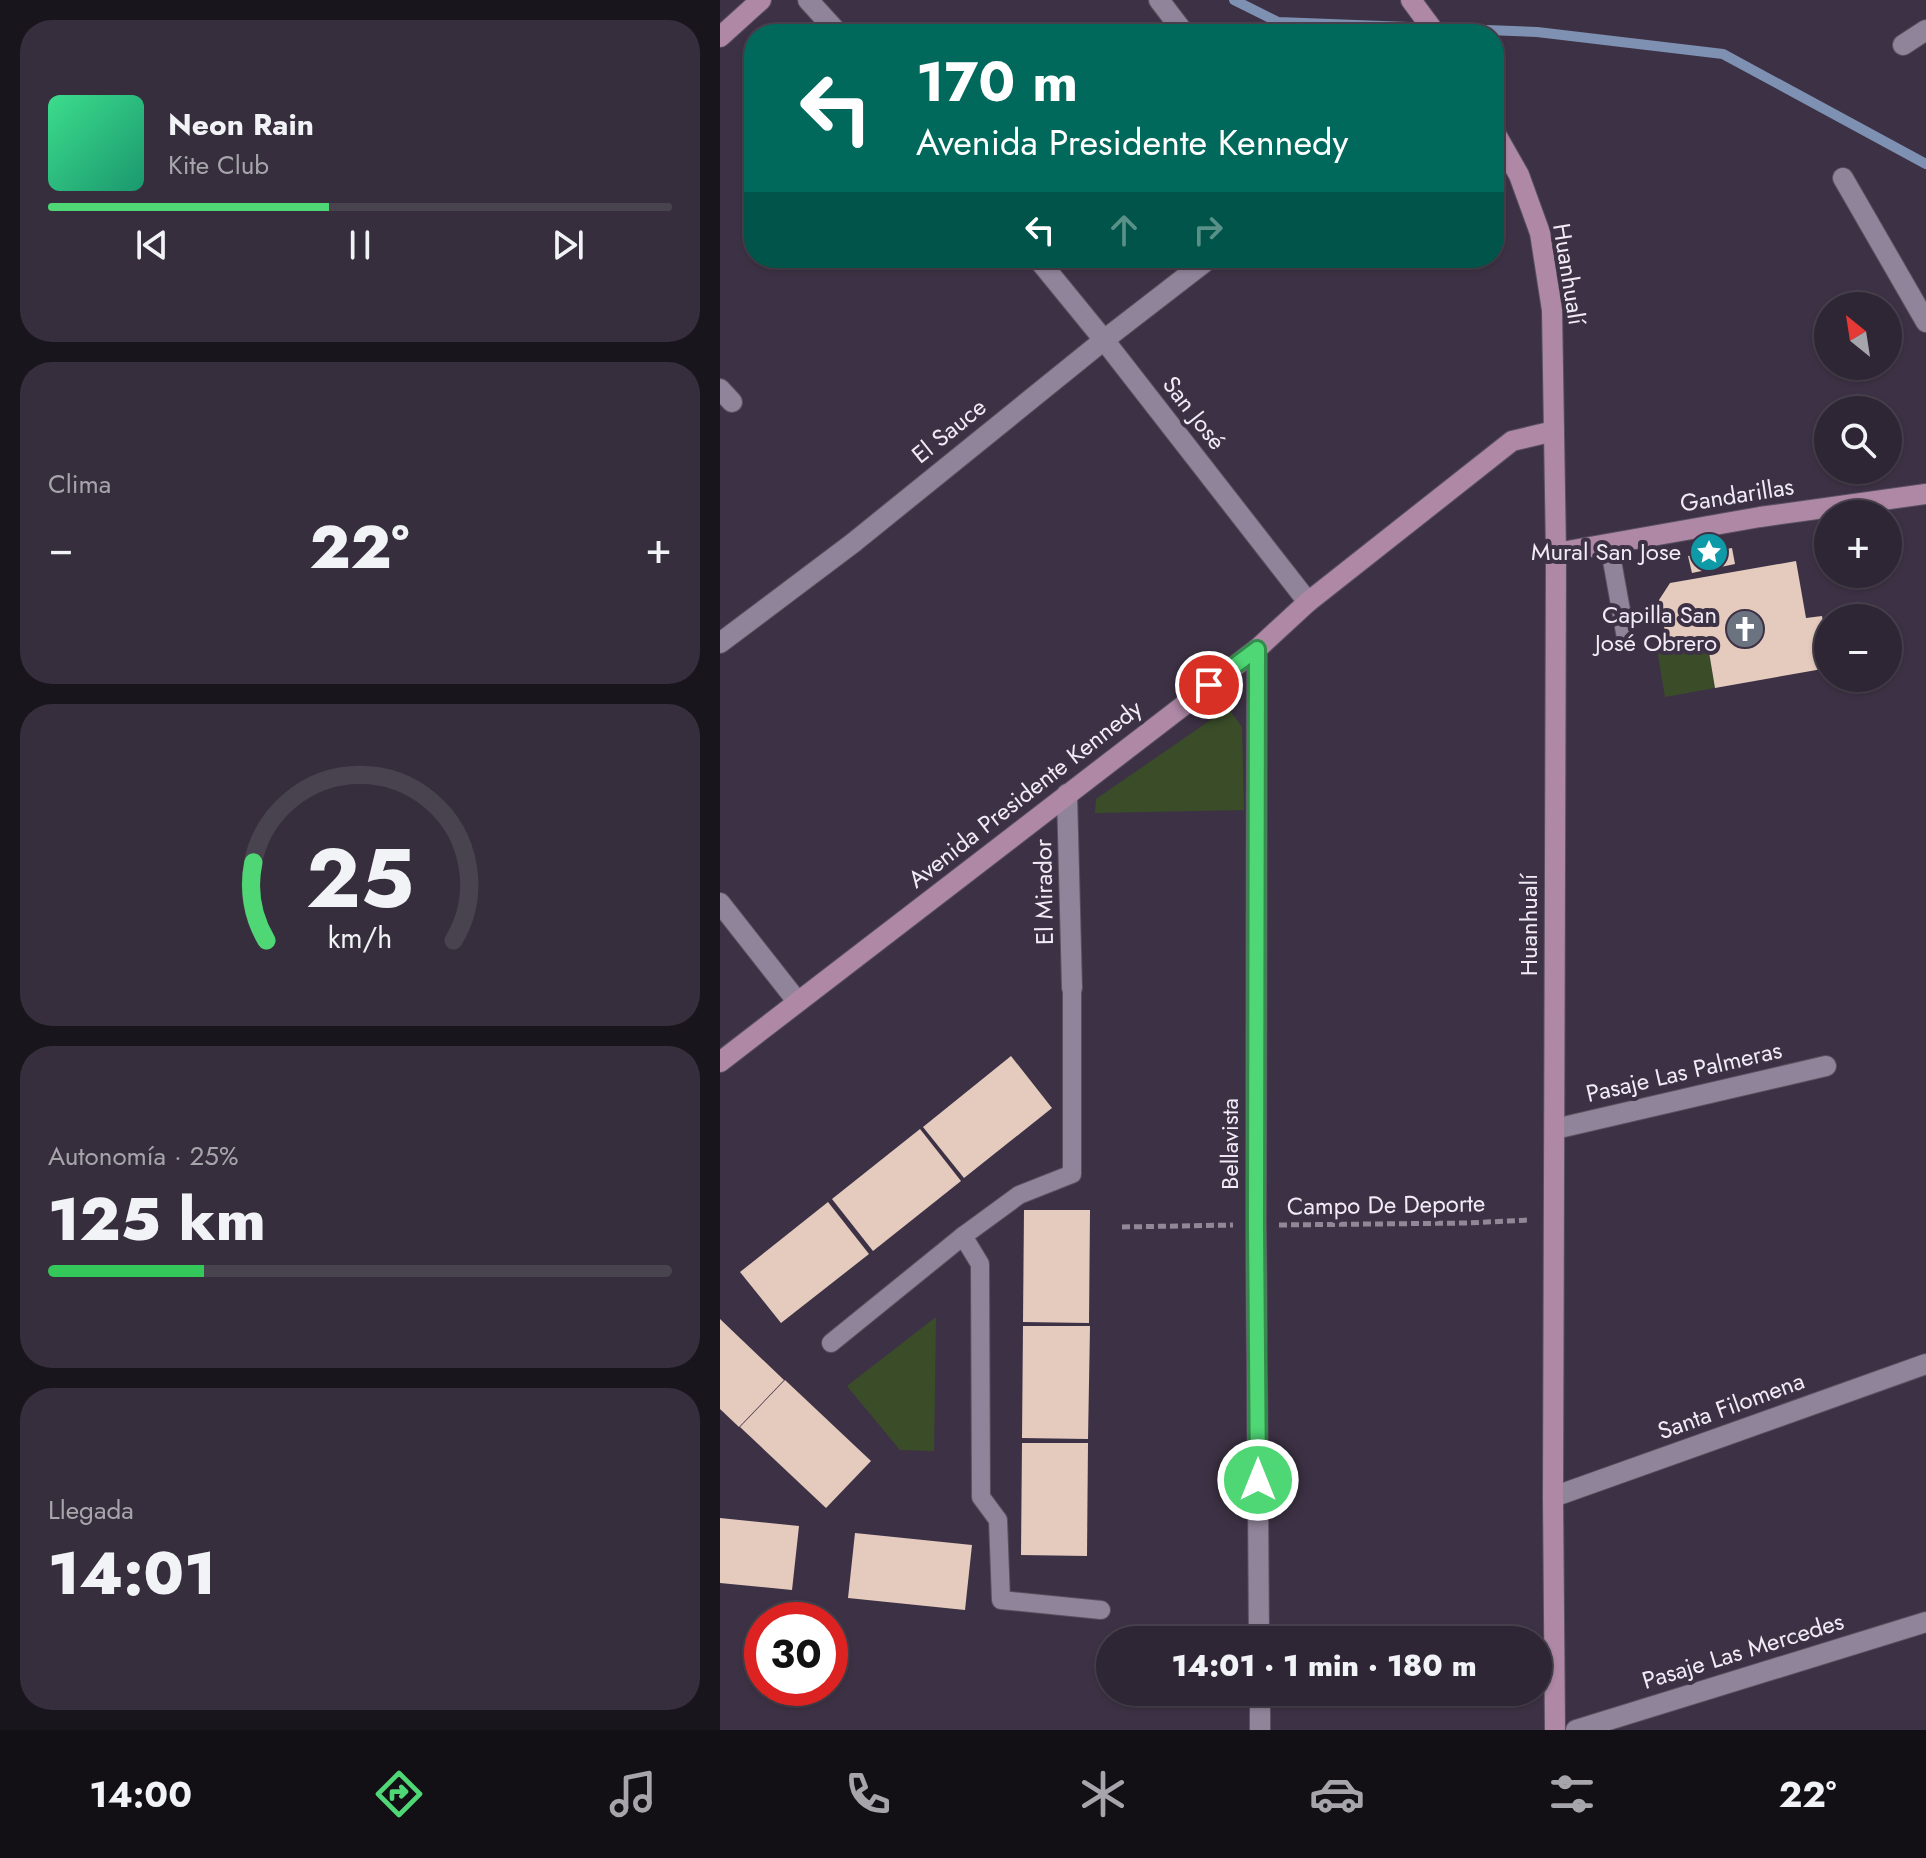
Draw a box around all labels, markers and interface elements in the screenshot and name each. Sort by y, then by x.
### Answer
text: 170 m [916,41,1078,122]
icon: left [784,56,888,160]
text: Neon Rain [168,103,314,146]
text: Avenida Presidente Kennedy [916,116,1348,168]
text: Kite Club [168,146,269,184]
icon: left [1018,208,1062,252]
icon: ahead [1102,208,1146,252]
icon: right [1186,208,1230,252]
street label: Huanhualí [1544,221,1595,328]
icon: previous [130,223,174,267]
icon: pause [338,223,382,267]
icon: next [546,223,590,267]
north arrow [1814,292,1902,380]
map controls [1814,292,1902,692]
street label: San José [1154,368,1234,457]
street label: El Sauce [904,390,994,472]
button: search [1814,396,1902,484]
text: Clima [48,465,111,503]
street label: Gandarillas [1678,468,1796,521]
button: + [1814,500,1902,588]
text: 22° [309,504,409,591]
text: − [48,516,74,580]
text: + [645,516,672,580]
place icon: Mural San Jose [1688,531,1730,573]
place label: Mural San Jose [1531,534,1681,569]
place label: Capilla San José Obrero [1592,597,1717,660]
button: − [1814,604,1902,692]
church icon: Capilla San José Obrero [1724,608,1766,650]
pin [1175,651,1243,719]
icon: arrive [1187,663,1231,707]
street label: Avenida Presidente Kennedy [900,691,1149,896]
text: 25 [306,818,414,938]
street label: El Mirador [1025,838,1062,946]
street label: Huanhualí [1511,873,1546,976]
text: km/h [328,917,392,959]
street label: Pasaje Las Palmeras [1583,1032,1785,1111]
street label: Bellavista [1212,1098,1247,1190]
text: Autonomía · 25% [48,1137,239,1175]
text: 125 km [48,1176,266,1263]
street label: Campo De Deporte [1287,1185,1485,1224]
street label: Santa Filomena [1653,1363,1809,1448]
position arrow [1216,1438,1300,1522]
text: Llegada [48,1491,134,1529]
text: 14:01 [48,1530,216,1617]
speed limit sign: 30 [744,1602,848,1706]
street label: Pasaje Las Mercedes [1638,1603,1848,1698]
text: 14:01 · 1 min · 180 m [1171,1644,1477,1687]
icon: directions [371,1766,427,1822]
icon: music [605,1766,661,1822]
icon: phone [840,1766,896,1822]
icon: climate [1075,1766,1131,1822]
icon: car [1309,1766,1365,1822]
icon: filters [1544,1766,1600,1822]
text: 14:00 [89,1768,192,1820]
text: 22° [1779,1768,1837,1820]

